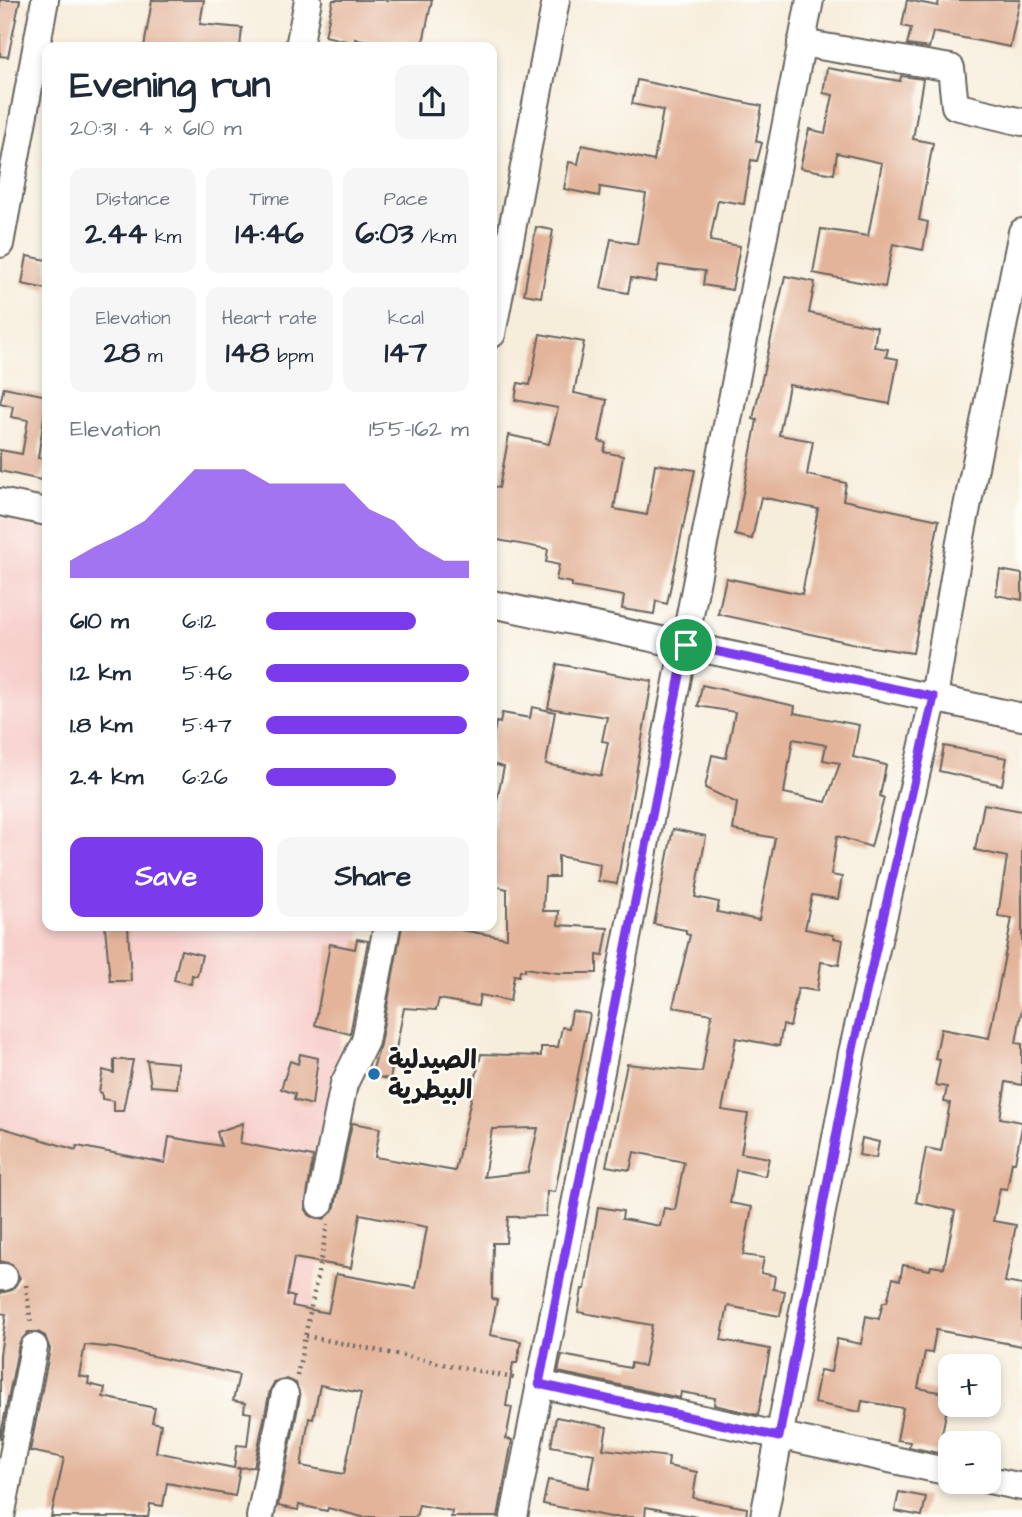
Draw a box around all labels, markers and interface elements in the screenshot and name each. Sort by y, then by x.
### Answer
text: Evening run [70,60,271,112]
button: share [395,65,469,139]
text: 20:31 · 4 × 610 m [70,112,242,144]
text: Distance [96,186,170,213]
text: Time [250,186,289,213]
text: Pace [384,186,428,213]
text: 2.44 [85,213,147,255]
text: 14:46 [235,213,304,255]
text: 6:03 [355,213,413,255]
text: km [147,224,181,251]
text: /km [413,224,456,251]
text: Elevation [96,305,171,332]
text: Heart rate [222,305,317,332]
text: kcal [388,305,424,332]
text: 28 [104,332,140,374]
text: 148 [226,332,270,374]
text: 147 [384,332,427,374]
text: m [140,343,163,370]
text: bpm [270,343,313,370]
text: Elevation [70,413,161,445]
text: 155–162 m [369,413,469,445]
text: 610 m [70,605,129,637]
text: 6:12 [182,605,216,637]
pin [656,615,716,675]
icon: arrive [667,626,705,664]
text: 1.2 km [70,657,131,689]
text: 5:46 [182,657,232,689]
text: 1.8 km [70,709,132,741]
text: 5:47 [182,709,232,741]
text: 2.4 km [70,761,143,793]
text: 6:26 [182,761,228,793]
button: Save [70,837,263,917]
button: Share [277,837,469,917]
place label: الصيدلية البيطرية [388,1042,477,1108]
marker: الصيدلية البيطرية [366,1066,382,1082]
map controls [938,1354,1001,1494]
button: + [938,1354,1001,1417]
button: − [938,1431,1001,1494]

